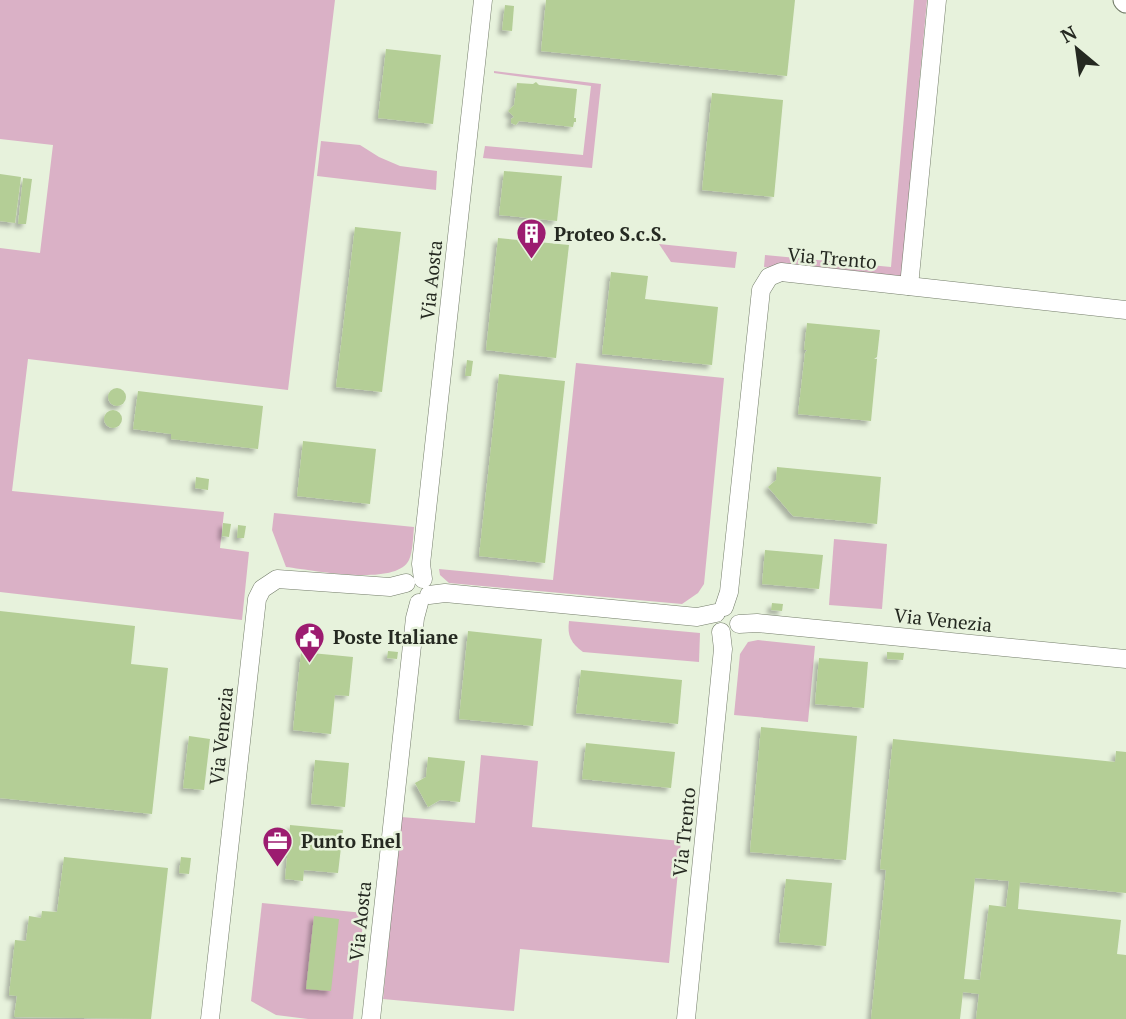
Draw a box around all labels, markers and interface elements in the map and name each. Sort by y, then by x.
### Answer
north arrow [1042,14,1112,84]
text: N [1056,19,1081,48]
building icon: Proteo S.c.S. [514,217,548,261]
place label: Proteo S.c.S. [554,221,667,246]
street label: Via Aosta [414,238,447,321]
street label: Via Trento [786,241,878,274]
street label: Via Venezia [893,602,994,637]
public building icon: Poste Italiane [293,620,327,664]
place label: Poste Italiane [333,624,458,649]
street label: Via Venezia [203,685,238,786]
street label: Via Trento [666,786,701,878]
office icon: Punto Enel [261,824,295,868]
place label: Punto Enel [301,828,401,853]
street label: Via Aosta [343,879,376,962]

